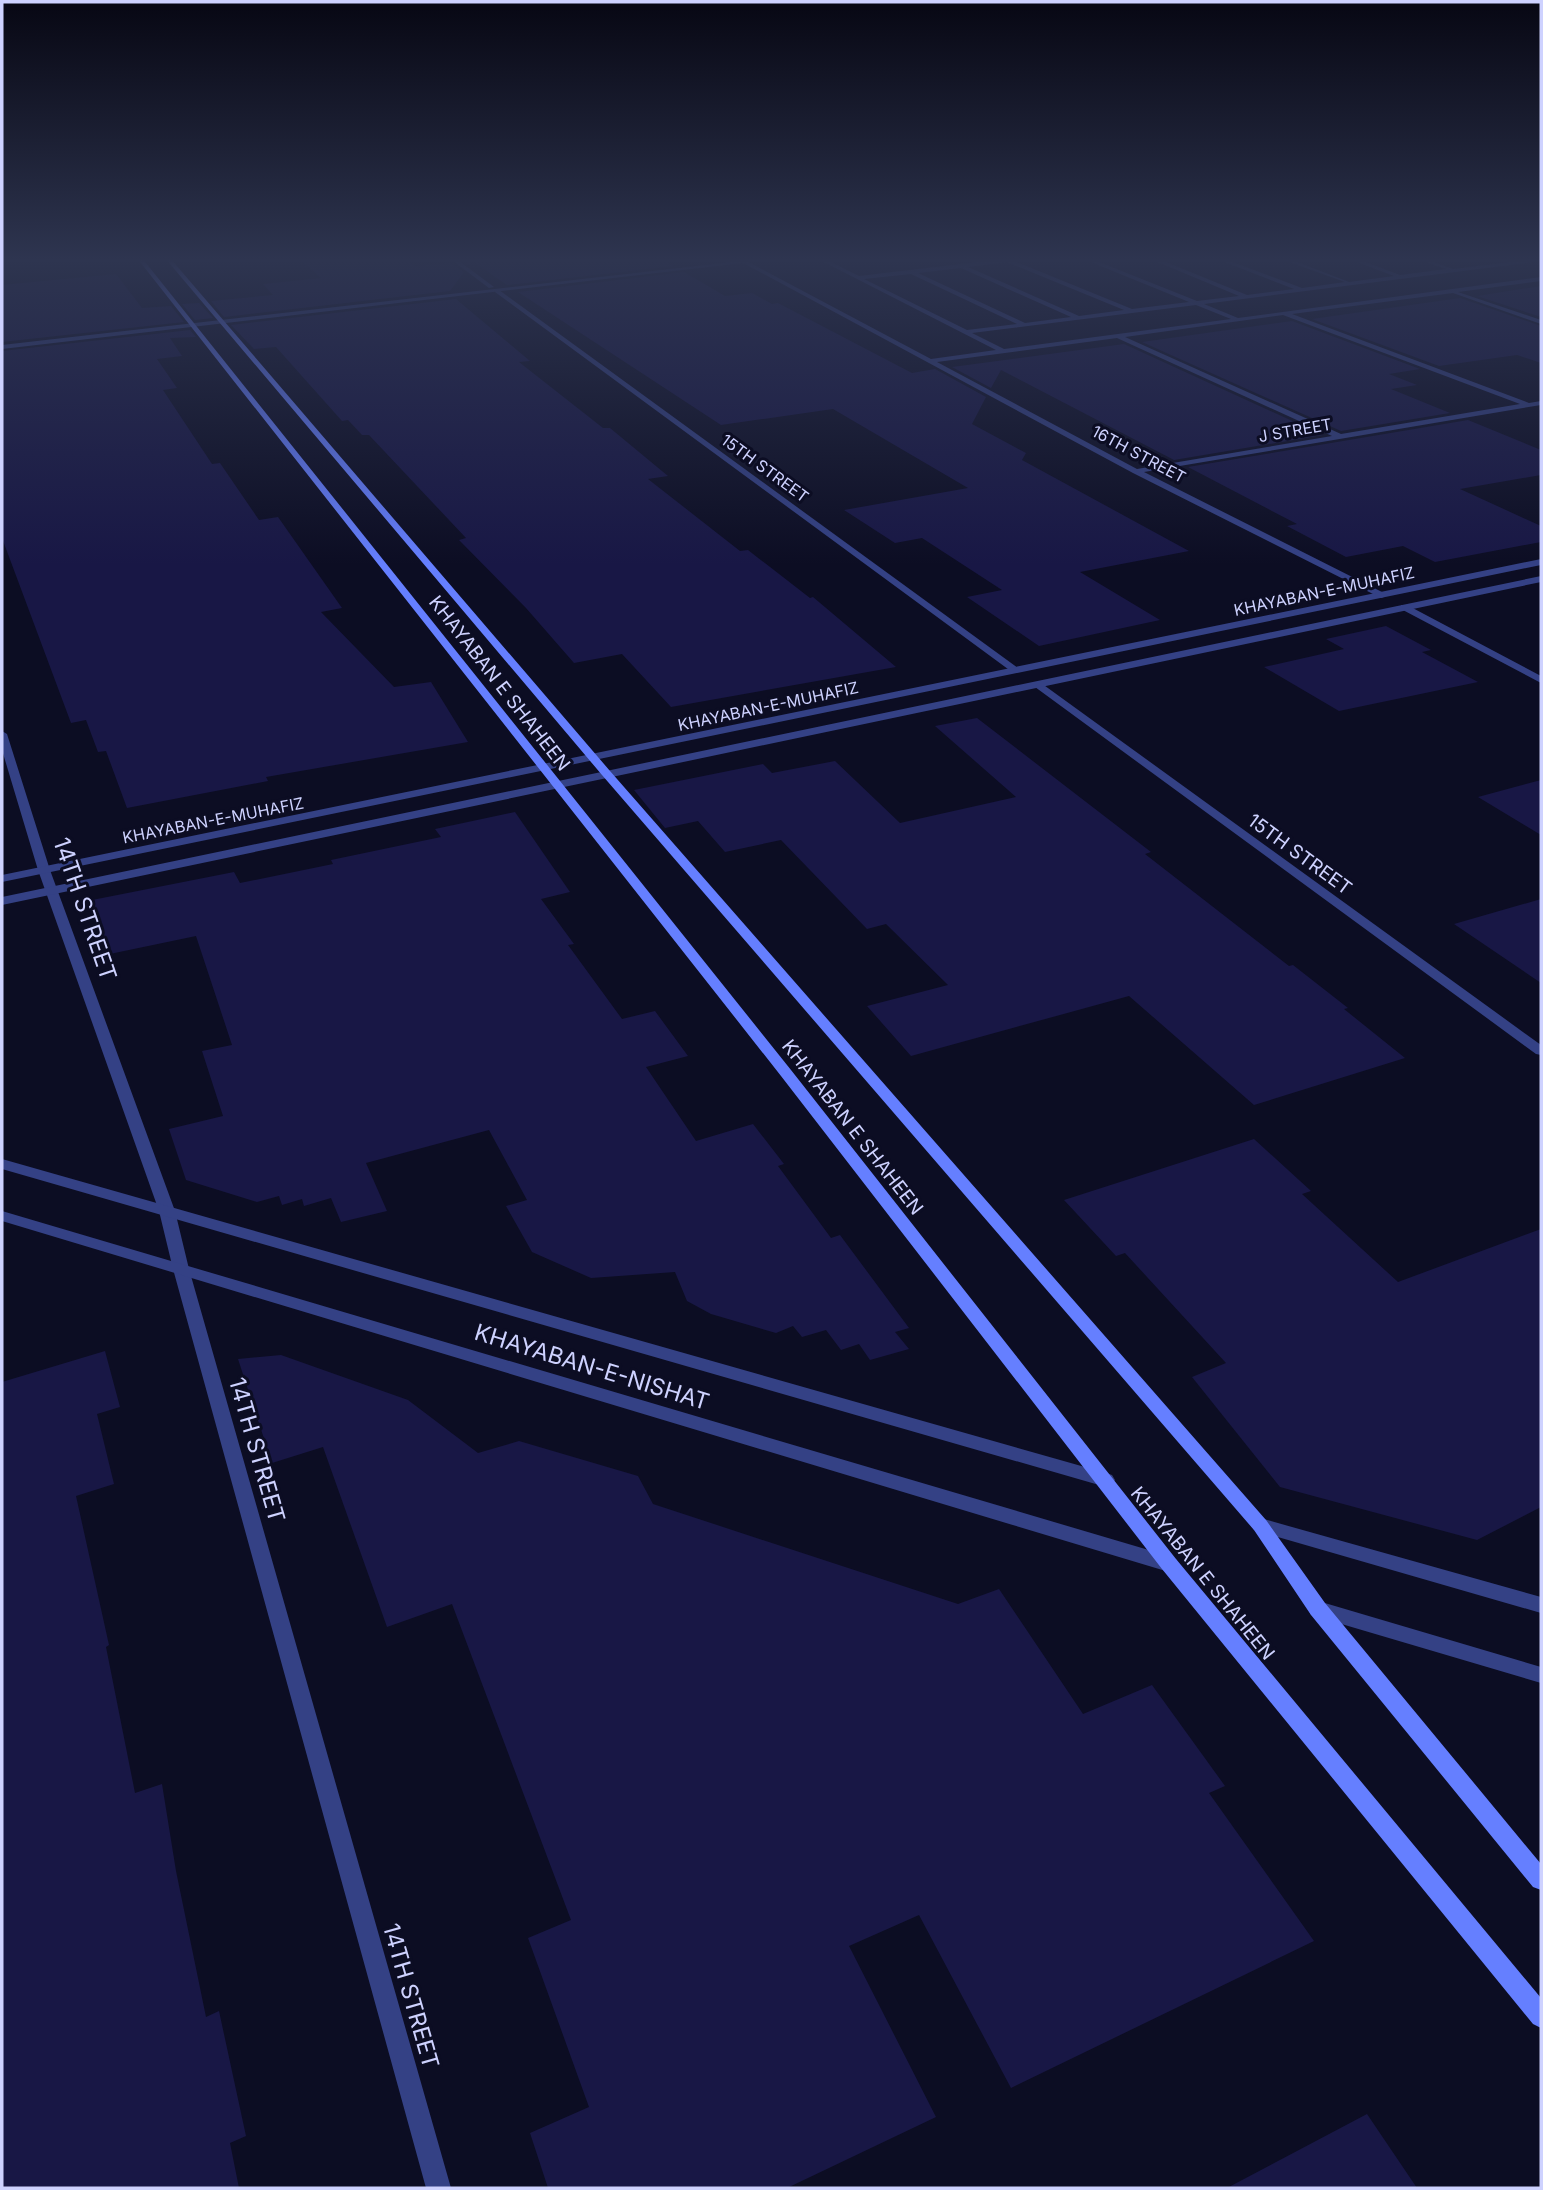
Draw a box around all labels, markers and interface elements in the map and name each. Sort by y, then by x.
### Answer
street label: J STREET [1257,414,1333,446]
street label: 16TH STREET [1089,421,1189,487]
street label: 15TH STREET [717,430,813,506]
street label: KHAYABAN-E-MUHAFIZ [1232,562,1416,620]
street label: KHAYABAN E SHAHEEN [424,591,575,775]
street label: KHAYABAN-E-MUHAFIZ [676,677,860,735]
street label: KHAYABAN-E-MUHAFIZ [121,793,305,847]
street label: 15TH STREET [1243,809,1356,900]
street label: 14TH STREET [47,834,123,984]
street label: KHAYABAN E SHAHEEN [777,1035,928,1219]
street label: KHAYABAN-E-NISHAT [471,1318,713,1416]
street label: 14TH STREET [223,1374,291,1526]
street label: KHAYABAN E SHAHEEN [1126,1482,1279,1664]
street label: 14TH STREET [377,1920,445,2072]

